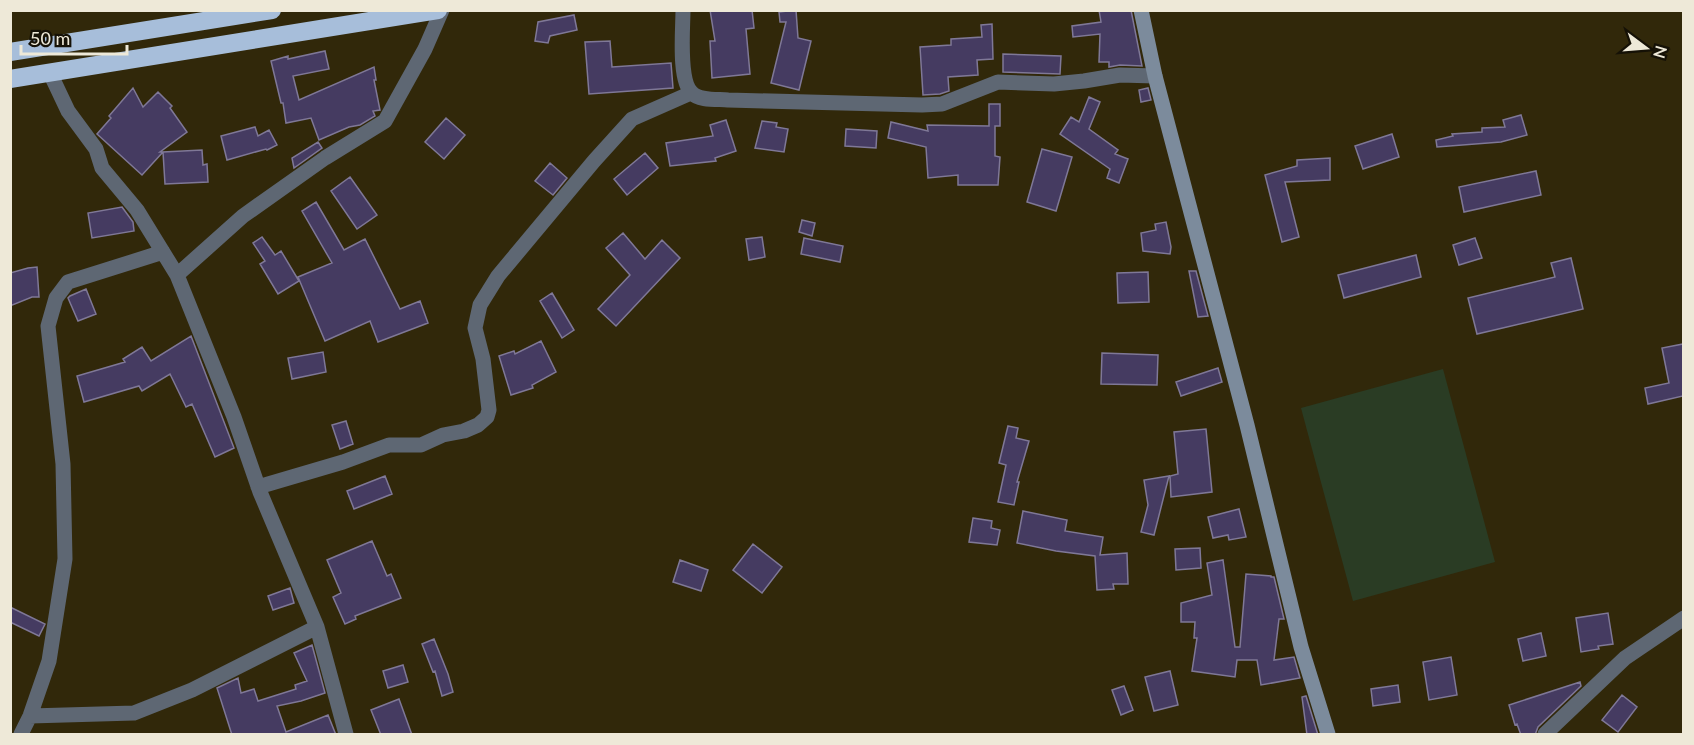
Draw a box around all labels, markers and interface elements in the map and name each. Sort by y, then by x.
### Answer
scale bar [21,18,128,56]
north arrow [1616,18,1676,78]
text: 50 m [30,27,70,49]
text: N [1650,44,1672,61]

